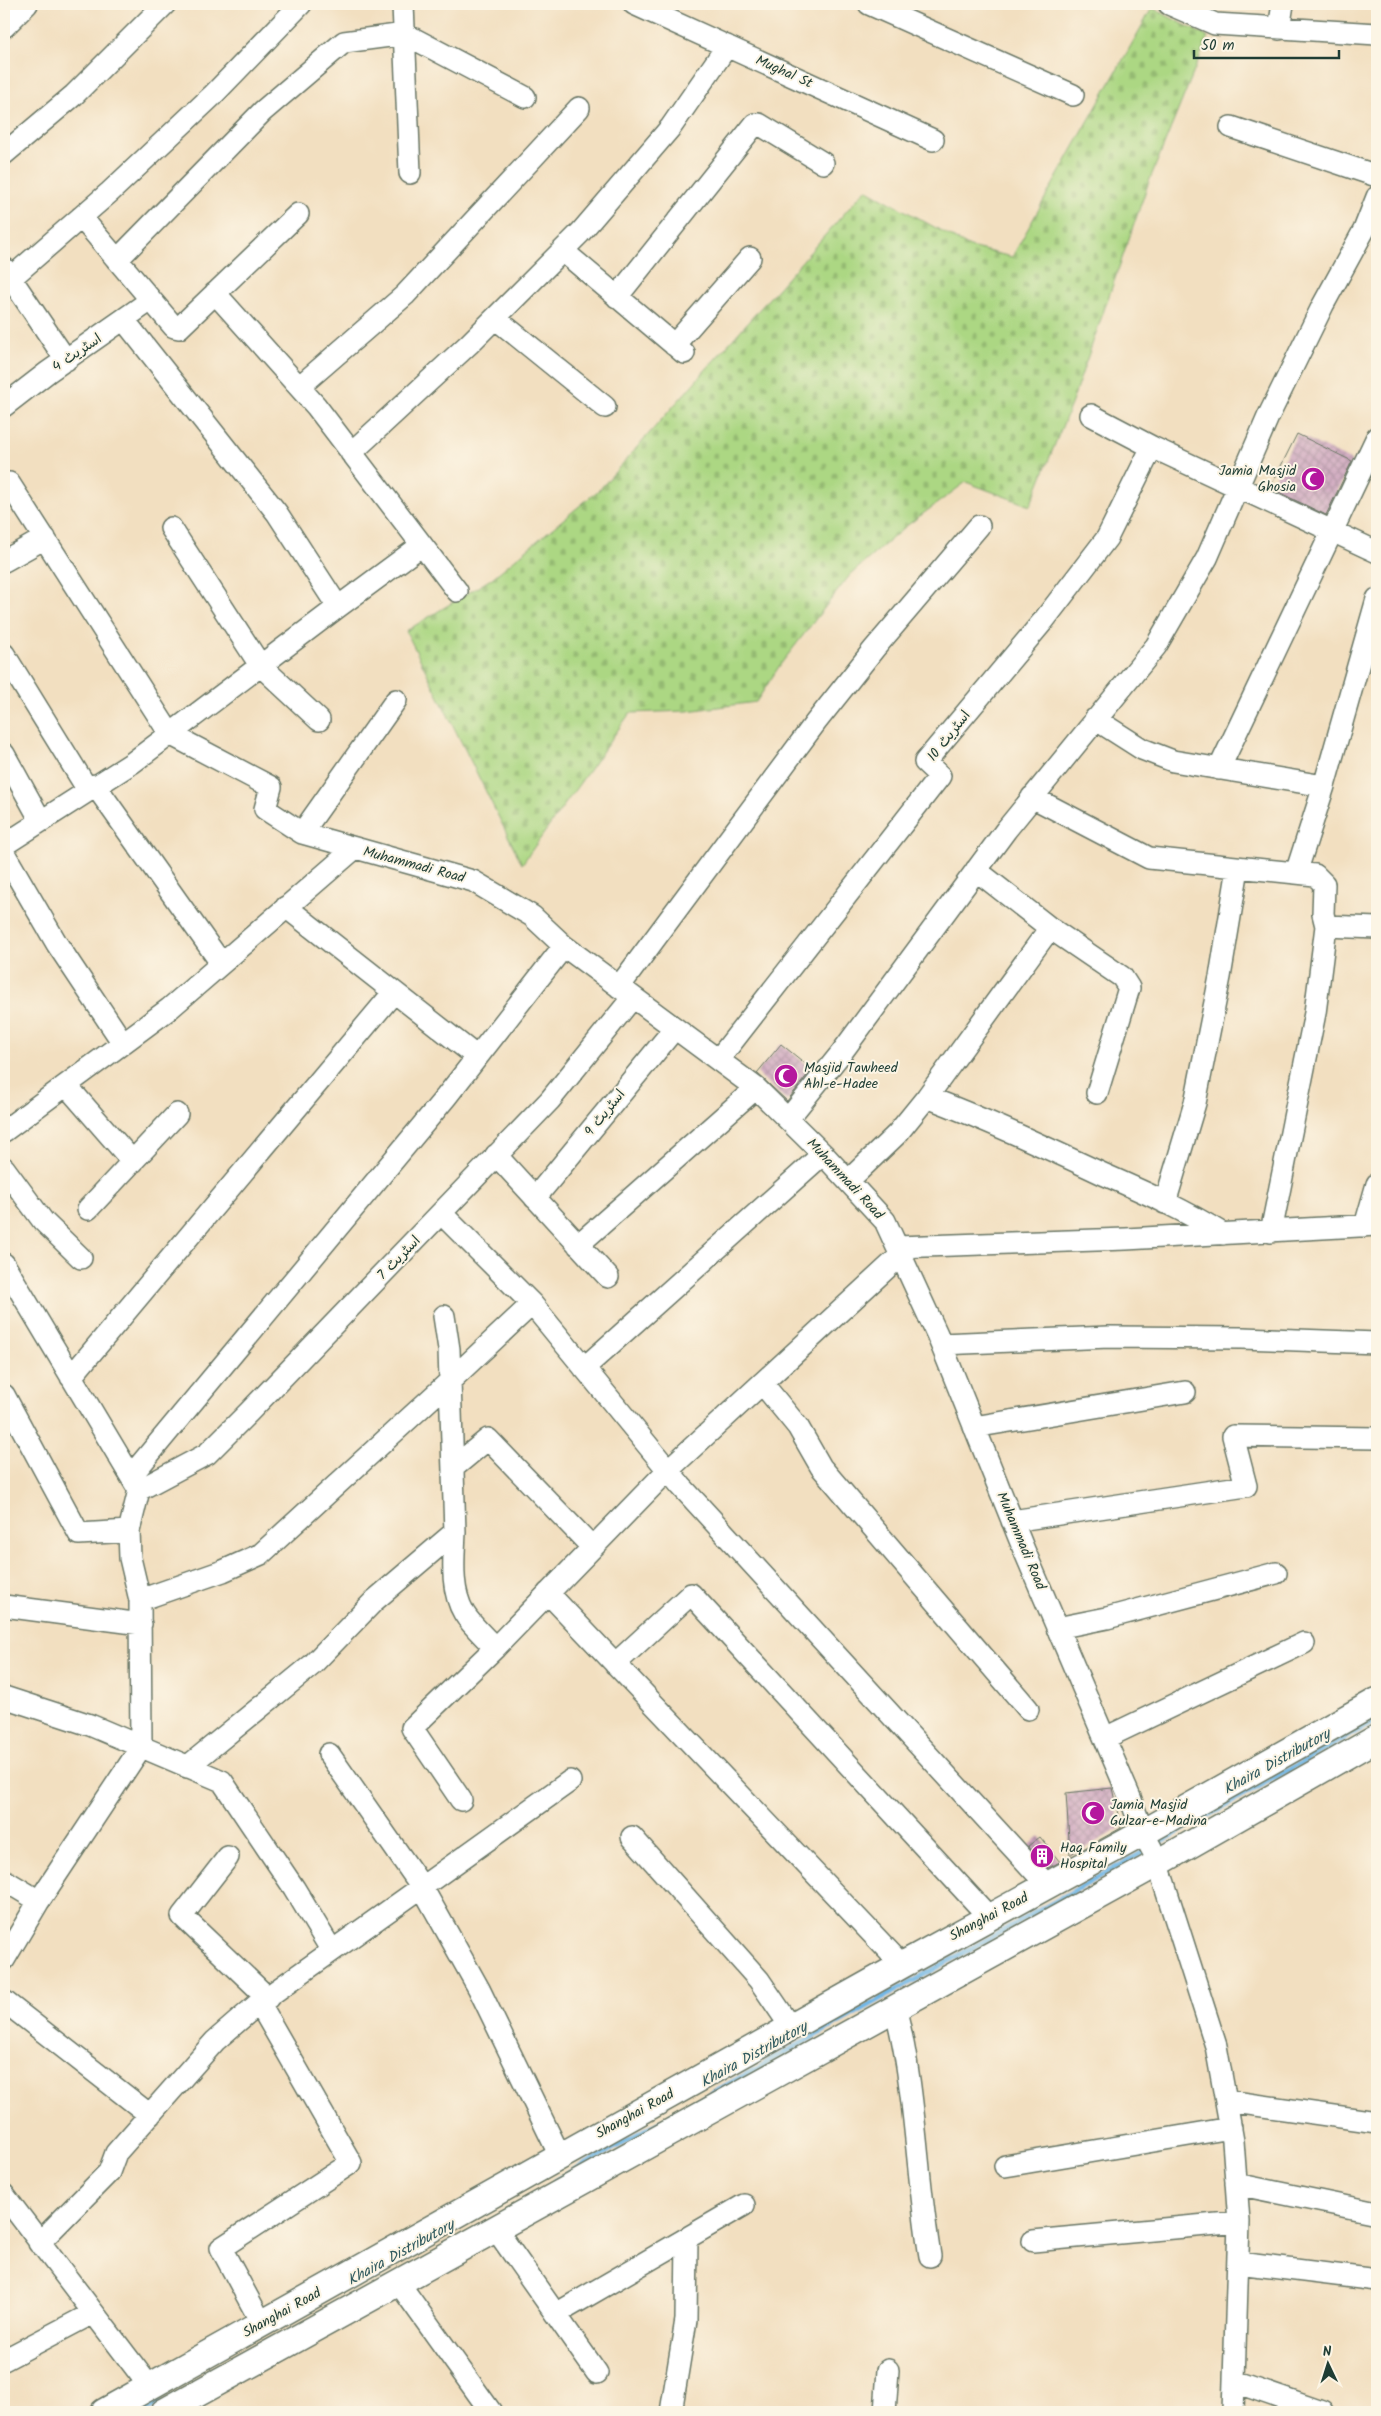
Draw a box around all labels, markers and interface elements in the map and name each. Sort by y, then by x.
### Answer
scale bar [1194,28,1338,60]
text: 50 m [1201,34,1235,58]
street label: Mughal St [752,50,817,95]
street label: اسٹریٹ 4 [48,328,106,378]
place label: Jamia Masjid Ghosia [1219,460,1297,498]
mosque icon: Jamia Masjid Ghosia [1300,466,1326,492]
street label: اسٹریٹ 10 [922,706,976,766]
street label: Muhammadi Road [361,841,468,889]
place label: Masjid Tawheed Ahl-e-Hadee [804,1057,899,1095]
mosque icon: Masjid Tawheed Ahl-e-Hadee [773,1063,799,1089]
street label: اسٹریٹ 9 [579,1085,631,1141]
street label: Muhammadi Road [801,1133,889,1226]
street label: اسٹریٹ 7 [372,1231,426,1285]
street label: Muhammadi Road [990,1489,1052,1594]
water label: Khaira Distributory [1219,1722,1337,1801]
place label: Jamia Masjid Gulzar-e-Madina [1110,1794,1207,1832]
mosque icon: Jamia Masjid Gulzar-e-Madina [1080,1800,1106,1826]
place label: Haq Family Hospital [1060,1837,1127,1875]
building icon: Haq Family Hospital [1029,1843,1055,1869]
street label: Shanghai Road [946,1886,1033,1947]
water label: Khaira Distributory [696,2015,814,2094]
street label: Shanghai Road [592,2083,679,2145]
water label: Khaira Distributory [343,2213,461,2292]
street label: Shanghai Road [239,2282,326,2344]
north arrow [1304,2338,1354,2388]
text: N [1322,2341,1332,2363]

